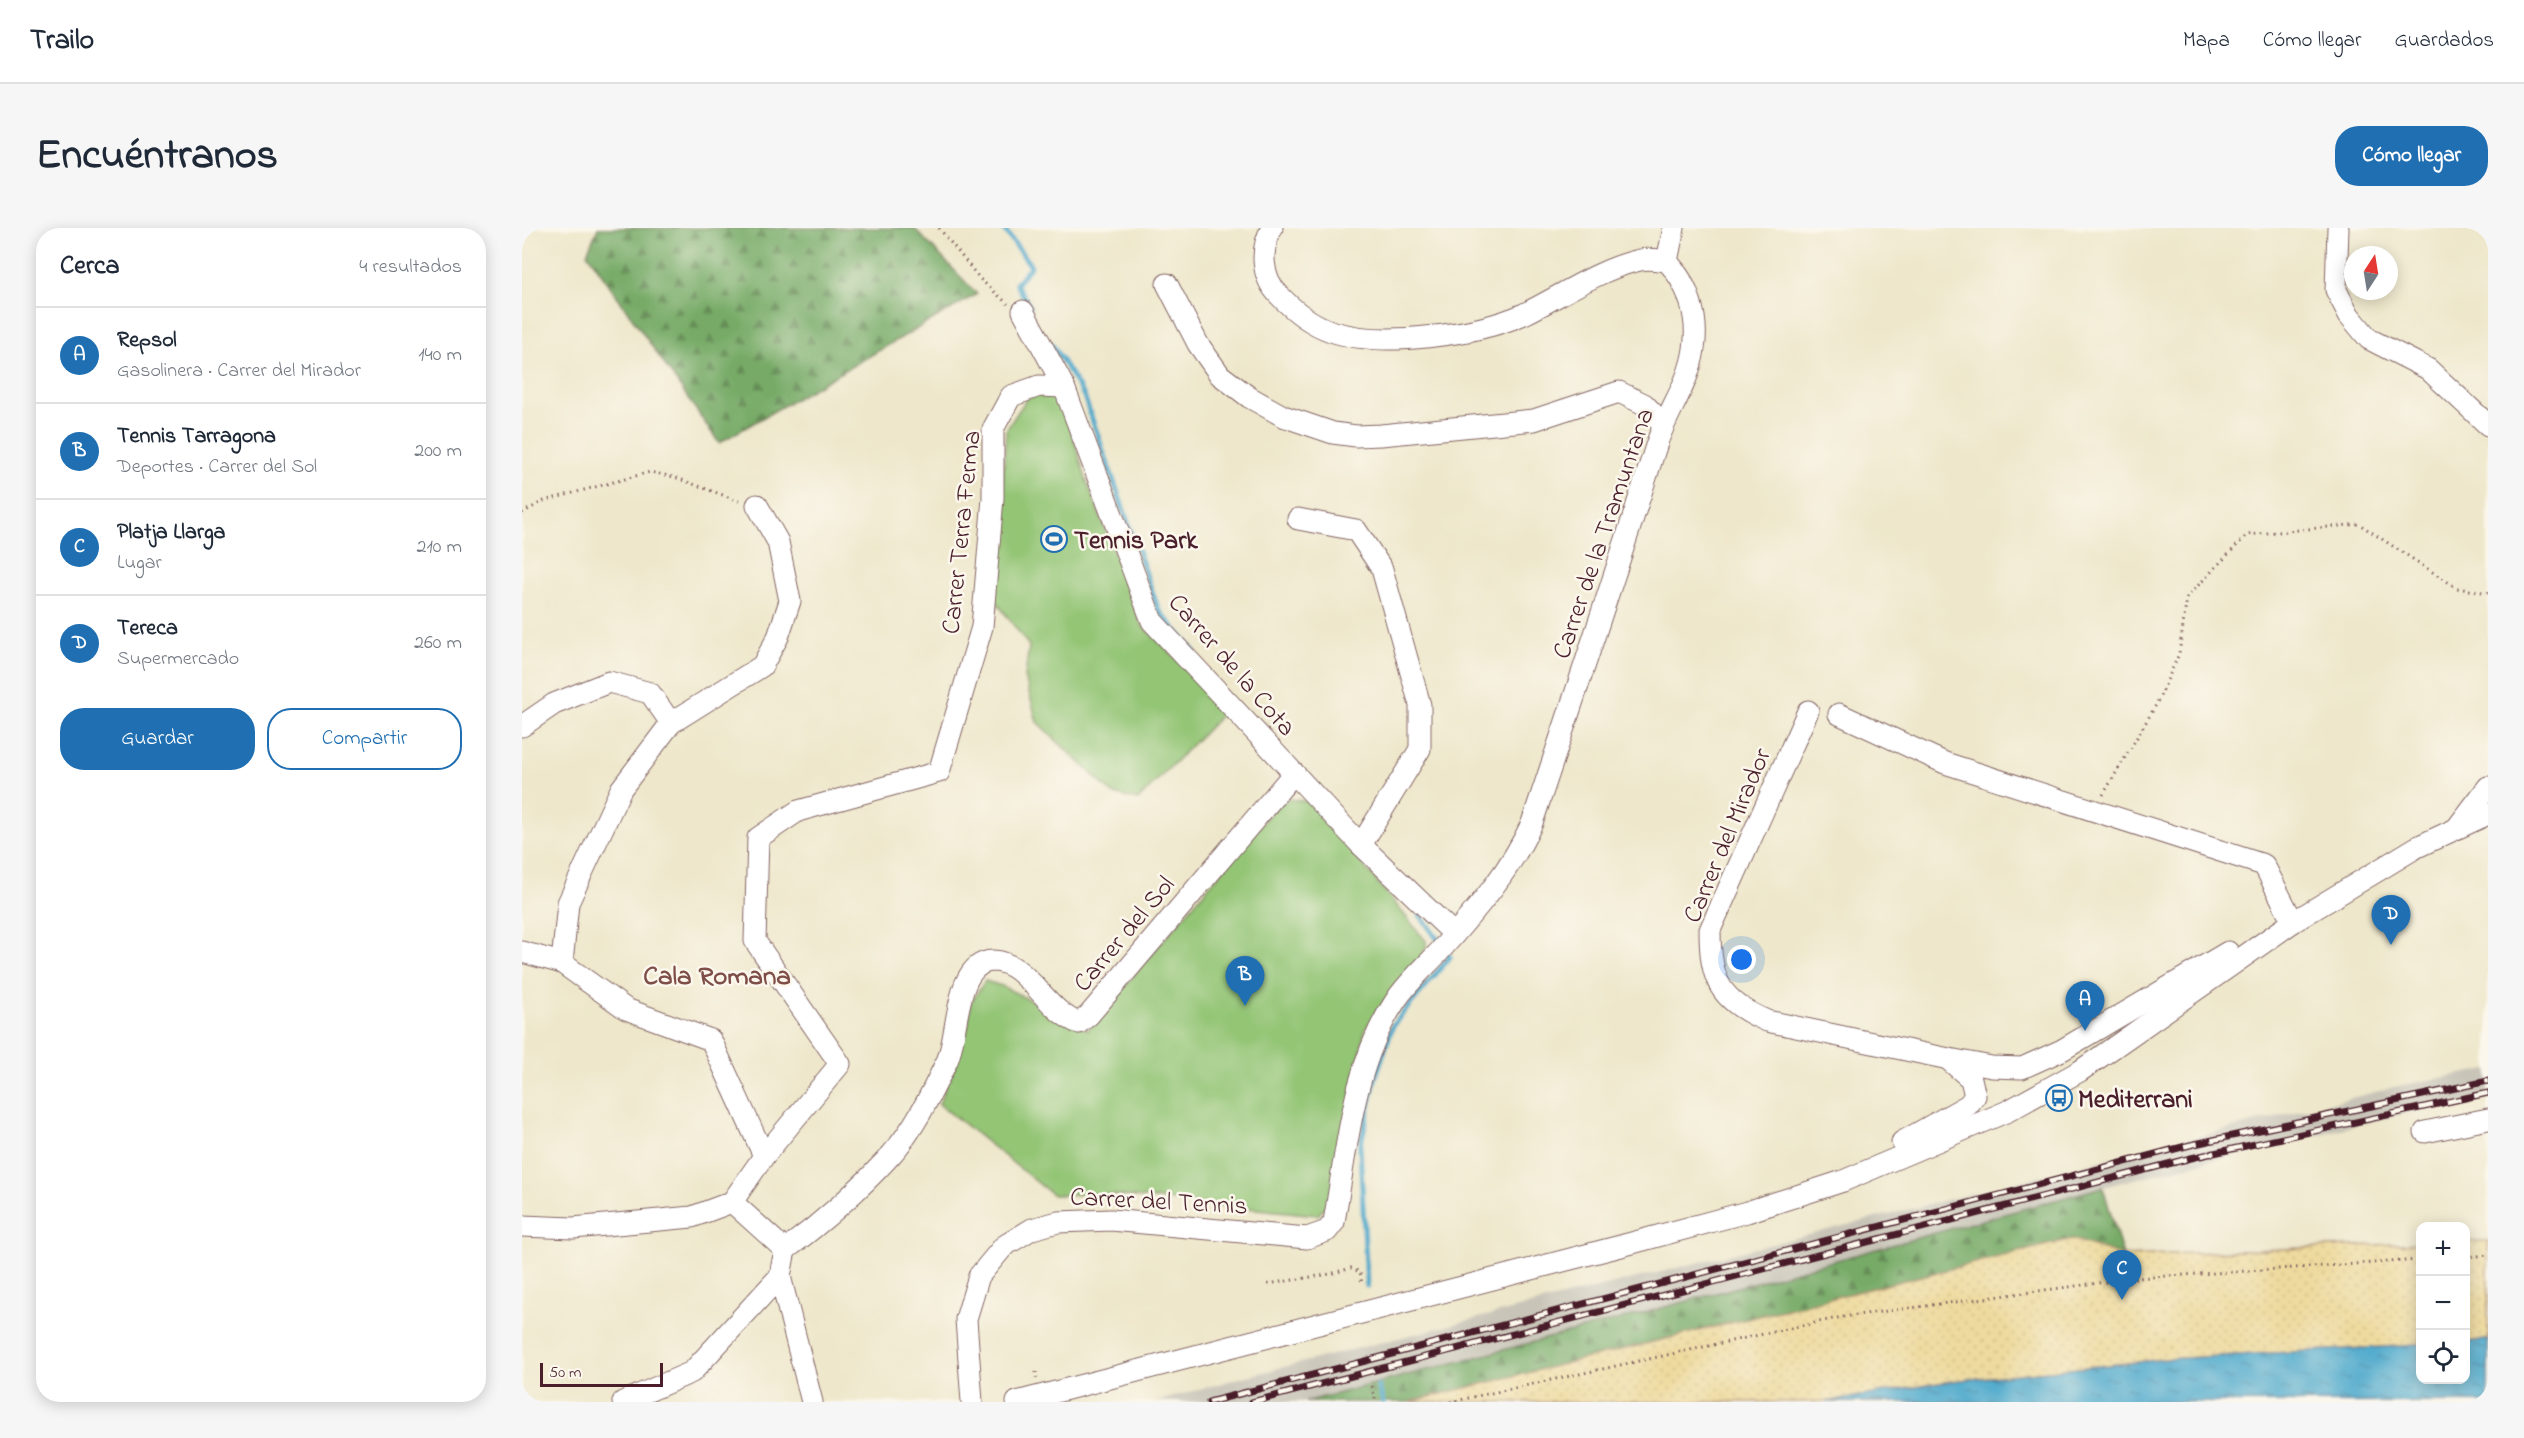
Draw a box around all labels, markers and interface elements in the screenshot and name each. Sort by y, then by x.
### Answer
text: Trailo [30,21,94,62]
text: Mapa [2183,26,2230,56]
text: Cómo llegar [2263,26,2361,56]
text: Guardados [2394,26,2494,56]
text: Encuéntranos [36,126,278,187]
button: Cómo llegar [2335,126,2488,186]
north arrow [2344,246,2398,300]
text: Cerca [60,248,120,286]
text: 4 resultados [359,253,462,282]
text: Repsol [117,325,177,357]
text: A [73,341,86,370]
text: 140 m [418,341,462,370]
text: Gasolinera · Carrer del Mirador [117,357,361,386]
street label: Carrer de la Tramuntana [1544,404,1666,664]
text: Tennis Tarragona [117,421,276,453]
street label: Carrer Terra Ferma [933,429,993,636]
text: B [73,437,86,466]
text: 200 m [414,437,462,466]
text: Deportes · Carrer del Sol [117,453,317,482]
text: Platja Llarga [117,517,225,549]
place label: Tennis Park [1074,523,1198,561]
sports icon: Tennis Park [1039,524,1069,554]
text: C [74,533,85,562]
text: 210 m [417,533,462,562]
text: Lugar [117,549,162,578]
street label: Carrer de la Cota [1158,586,1304,746]
text: Tereca [117,613,178,645]
text: D [72,629,87,658]
text: 260 m [414,629,462,658]
text: Supermercado [117,645,239,674]
button: Guardar [60,708,255,770]
button: Compartir [267,708,462,770]
street label: Carrer del Mirador [1675,742,1783,929]
street label: Carrer del Sol [1065,868,1185,1001]
pin: D [2372,896,2410,945]
your location [1727,945,1756,974]
pin: B [1226,956,1264,1006]
district label: Cala Romana [643,958,791,997]
pin: A [2066,982,2104,1031]
place label: Mediterrani [2078,1082,2193,1120]
bus stop icon: Mediterrani [2044,1083,2074,1113]
street label: Carrer del Tennis [1069,1179,1249,1227]
map controls [2416,1222,2470,1384]
button: + [2416,1222,2470,1276]
pin: C [2102,1250,2142,1300]
button: − [2416,1276,2470,1330]
button: locate [2416,1330,2470,1384]
scale bar [540,1360,663,1388]
text: 50 m [549,1361,581,1385]

